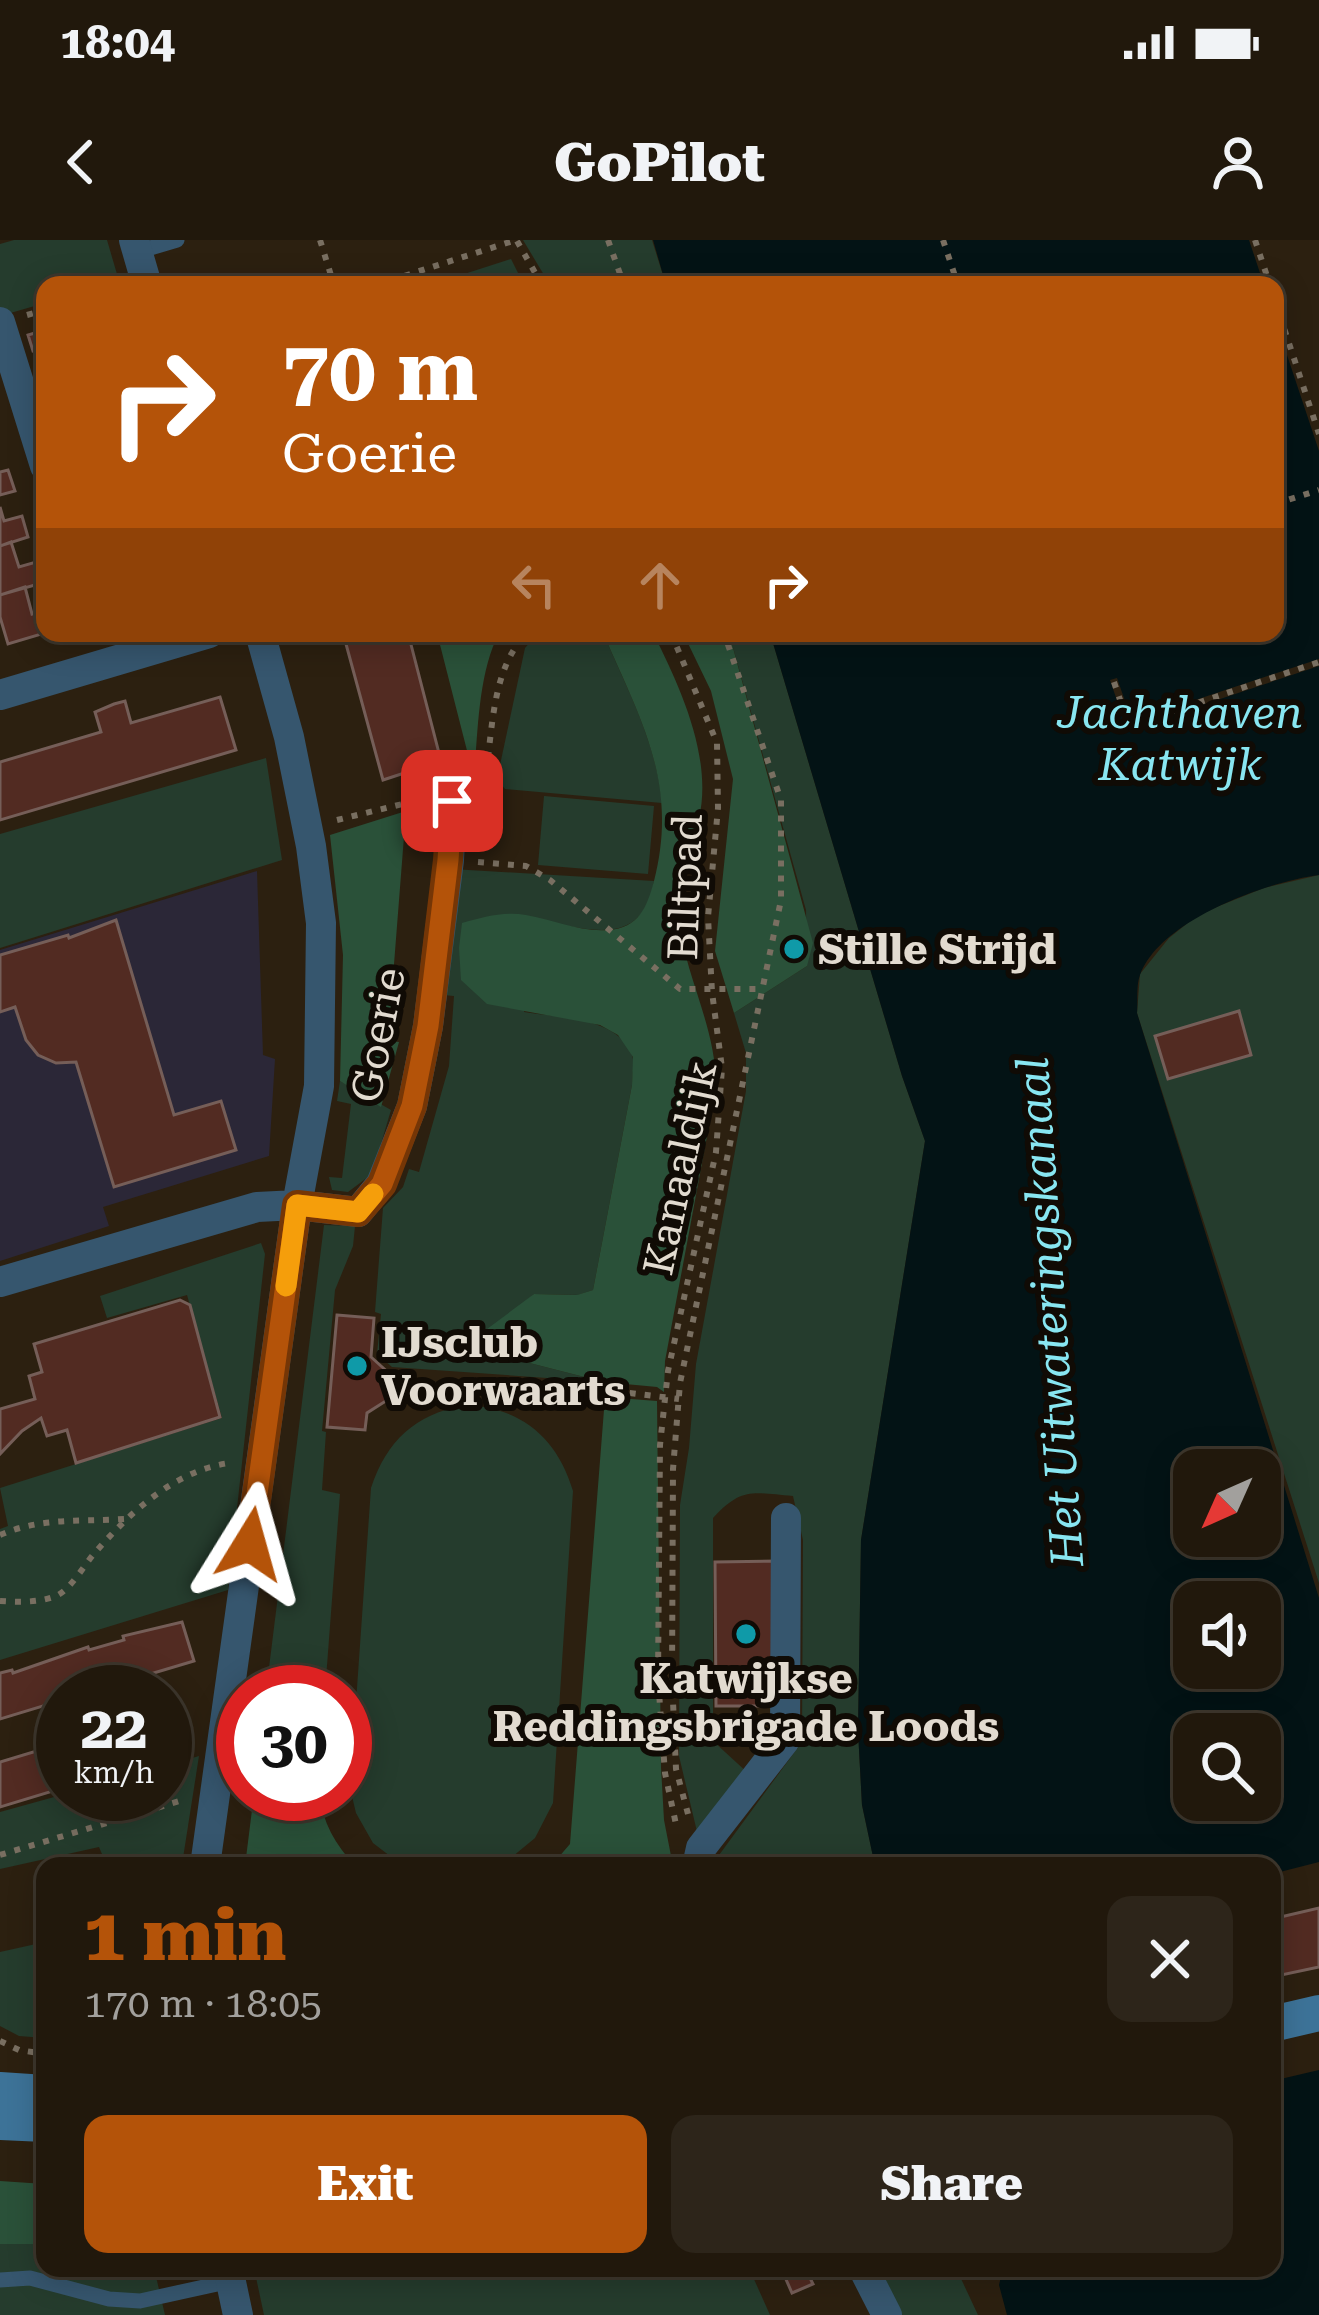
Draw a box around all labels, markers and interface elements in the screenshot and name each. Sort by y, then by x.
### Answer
text: 18:04 [60,16,175,69]
icon: back [48,129,114,195]
icon: person [1205,129,1271,195]
text: GoPilot [554,131,765,194]
text: 70 m [282,322,478,420]
icon: right [84,324,240,480]
text: Goerie [282,422,457,485]
icon: left [501,552,567,618]
icon: ahead [627,552,693,618]
icon: right [753,552,819,618]
water label: Jachthaven Katwijk [1056,686,1303,791]
pin [401,750,503,852]
icon: arrive [419,768,485,834]
street label: Biltpad [658,813,712,961]
place label: Stille Strijd [818,925,1056,974]
marker: Stille Strijd [781,936,807,962]
street label: Goerie [341,964,415,1106]
water label: Het Uitwateringskanaal [1006,1056,1094,1569]
street label: Kanaaldijk [633,1057,727,1279]
place label: IJsclub Voorwaarts [381,1318,625,1415]
marker: IJsclub Voorwaarts [344,1353,370,1379]
north arrow [1173,1449,1281,1557]
map controls [1173,1449,1281,1821]
position arrow [187,1481,313,1607]
button: sound [1173,1581,1281,1689]
marker: Katwijkse Reddingsbrigade Loods [733,1621,759,1647]
place label: Katwijkse Reddingsbrigade Loods [493,1654,999,1751]
speed limit sign: 30 [216,1665,372,1821]
text: 22 [80,1692,148,1763]
button: search [1173,1713,1281,1821]
text: km/h [74,1755,154,1790]
text: 1 min [84,1893,286,1978]
button: close [1107,1896,1233,2022]
text: 170 m · 18:05 [84,1981,322,2027]
button: Exit [84,2115,647,2253]
button: Share [671,2115,1233,2253]

